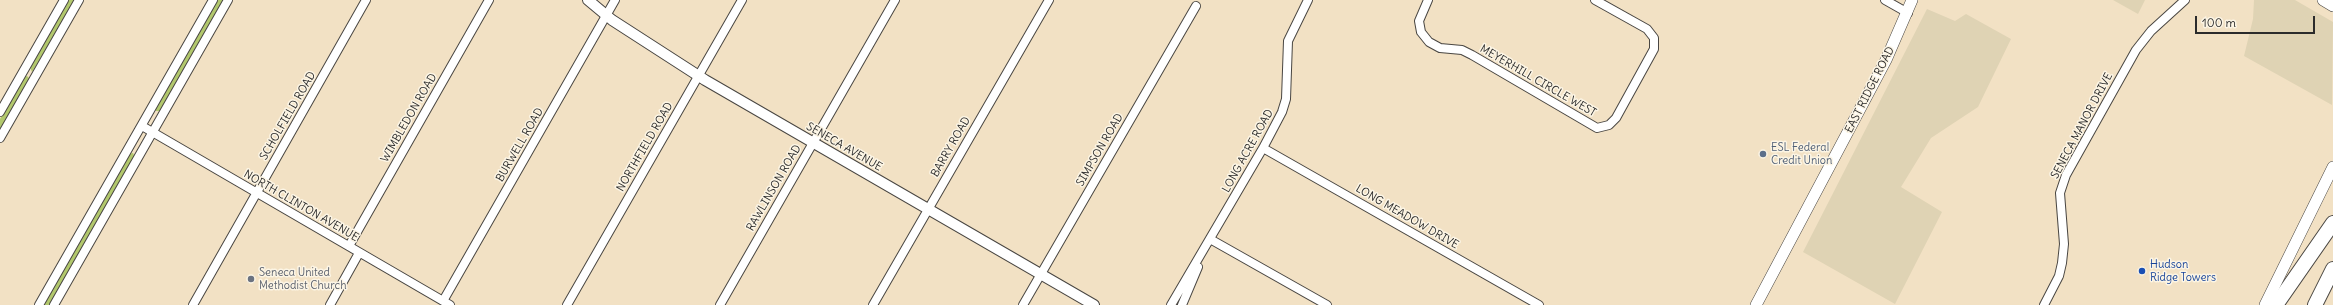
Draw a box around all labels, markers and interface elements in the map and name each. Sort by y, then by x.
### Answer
scale bar [2197,8,2317,34]
text: 100 m [2202,15,2236,30]
street label: MEYERHILL CIRCLE WEST [1478,42,1598,120]
street label: EAST RIDGE ROAD [1843,45,1897,135]
street label: SCHOLFIELD ROAD [257,69,319,163]
street label: WIMBLEDON ROAD [378,71,440,165]
street label: SENECA MANOR DRIVE [2048,71,2116,181]
street label: NORTHFIELD ROAD [614,100,676,194]
street label: BURWELL ROAD [494,106,546,184]
street label: LONG ACRE ROAD [1220,107,1276,195]
street label: SIMPSON ROAD [1074,111,1126,189]
street label: BARRY ROAD [928,115,974,179]
street label: SENECA AVENUE [804,120,884,174]
place label: ESL Federal Credit Union [1771,141,1832,167]
street label: RAWLINSON ROAD [744,143,804,233]
marker: ESL Federal Credit Union [1758,149,1768,159]
street label: NORTH CLINTON AVENUE [241,168,361,244]
street label: LONG MEADOW DRIVE [1353,182,1461,252]
place label: Hudson Ridge Towers [2150,258,2216,284]
place label: Seneca United Methodist Church [259,266,347,292]
marker: Hudson Ridge Towers [2137,266,2147,276]
marker: Seneca United Methodist Church [246,274,256,284]

